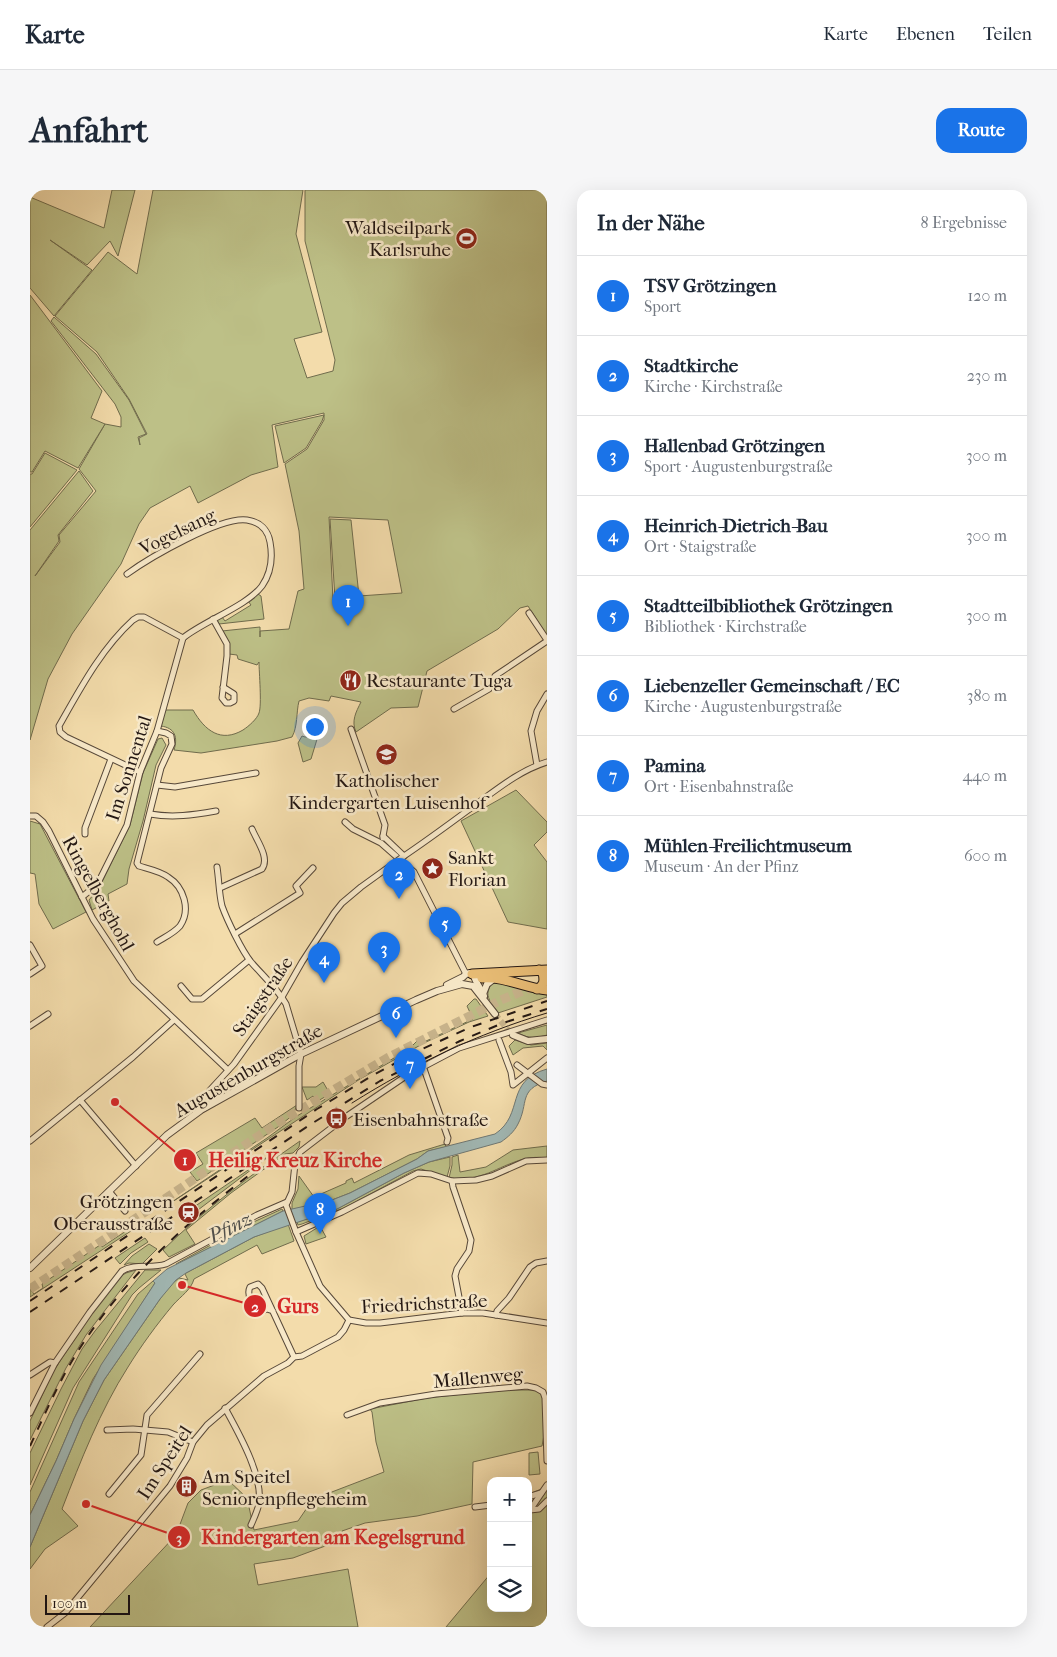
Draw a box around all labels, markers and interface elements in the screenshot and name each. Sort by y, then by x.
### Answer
text: Karte [25,21,85,49]
text: Karte [823,24,868,45]
text: Ebenen [896,24,955,45]
text: Teilen [983,24,1032,45]
button: Route [936,108,1027,153]
text: Anfahrt [30,110,148,151]
text: In der Nähe [597,211,705,235]
text: 8 Ergebnisse [921,213,1007,232]
place label: Waldseilpark Karlsruhe [344,217,451,261]
sports icon: Waldseilpark Karlsruhe [455,226,479,250]
text: TSV Grötzingen [644,275,776,297]
text: 1 [610,286,616,305]
text: 120 m [968,286,1007,305]
text: Sport [644,297,682,316]
text: Stadtkirche [644,355,738,377]
text: 2 [609,366,617,385]
text: 230 m [967,366,1007,385]
text: Kirche · Kirchstraße [644,377,783,396]
text: Hallenbad Grötzingen [644,435,825,457]
text: 3 [610,446,616,465]
text: 300 m [966,446,1007,465]
text: Sport · Augustenburgstraße [644,457,833,476]
street label: Vogelsang [135,504,220,560]
text: Heinrich-Dietrich-Bau [644,515,828,537]
text: 4 [608,526,618,545]
text: 300 m [966,526,1007,545]
text: Ort · Staigstraße [644,537,756,556]
pin: 1 [332,585,364,626]
text: Stadtteilbibliothek Grötzingen [644,595,893,617]
text: 5 [610,606,616,625]
text: 300 m [966,606,1007,625]
text: Bibliothek · Kirchstraße [644,617,807,636]
restaurant icon: Restaurante Tuga [338,668,362,692]
place label: Restaurante Tuga [366,670,512,692]
text: Liebenzeller Gemeinschaft / EC [644,675,900,697]
text: 6 [609,686,617,705]
text: 380 m [967,686,1007,705]
text: Kirche · Augustenburgstraße [644,697,842,716]
street label: Im Sonnental [102,713,156,824]
your location [302,714,328,740]
school or university icon: Katholischer Kindergarten Luisenhof [375,742,399,766]
text: Pamina [644,755,705,777]
text: 7 [609,766,617,785]
text: 440 m [962,766,1007,785]
place label: Katholischer Kindergarten Luisenhof [288,770,490,814]
text: Ort · Eisenbahnstraße [644,777,793,796]
street label: Ringelberghohl [57,832,139,955]
text: Mühlen-Freilichtmuseum [644,835,852,857]
text: 8 [609,846,617,865]
text: 600 m [964,846,1007,865]
place label: Sankt Florian [448,847,506,891]
place icon: Sankt Florian [420,856,444,880]
text: Museum · An der Pfinz [644,857,799,876]
pin: 2 [383,858,415,899]
pin: 5 [429,907,461,948]
pin: 3 [368,932,400,973]
pin: 4 [308,942,340,983]
street label: Staigstraße [228,952,298,1041]
pin: 6 [380,997,412,1038]
street label: Augustenburgstraße [170,1019,327,1123]
pin: 7 [394,1048,426,1089]
bus stop icon: Eisenbahnstraße [325,1107,349,1131]
place label: Eisenbahnstraße [353,1109,488,1131]
callout: Heilig Kreuz Kirche [173,1143,391,1178]
text: Heilig Kreuz Kirche [208,1149,382,1172]
text: 1 [182,1151,188,1169]
place label: Grötzingen Oberausstraße [54,1191,173,1235]
pin: 8 [304,1193,336,1234]
station icon: Grötzingen Oberausstraße [177,1200,201,1224]
water label: Pfinz [203,1207,256,1249]
callout: Gurs [243,1289,329,1324]
street label: Friedrichstraße [360,1290,488,1318]
text: Gurs [277,1295,319,1318]
text: 2 [251,1298,259,1316]
street label: Mallenweg [432,1363,525,1393]
street label: Im Speitel [133,1421,197,1504]
place label: Am Speitel Seniorenpflegeheim [201,1466,367,1510]
building icon: Am Speitel Seniorenpflegeheim [174,1475,198,1499]
map controls [487,1477,532,1612]
button: + [487,1477,532,1522]
callout: Kindergarten am Kegelsgrund [166,1520,475,1555]
button: − [487,1522,532,1567]
text: Kindergarten am Kegelsgrund [201,1526,466,1549]
text: 3 [176,1529,182,1547]
button: layers [487,1567,532,1612]
scale bar [45,1592,130,1615]
text: 100 m [52,1595,87,1612]

